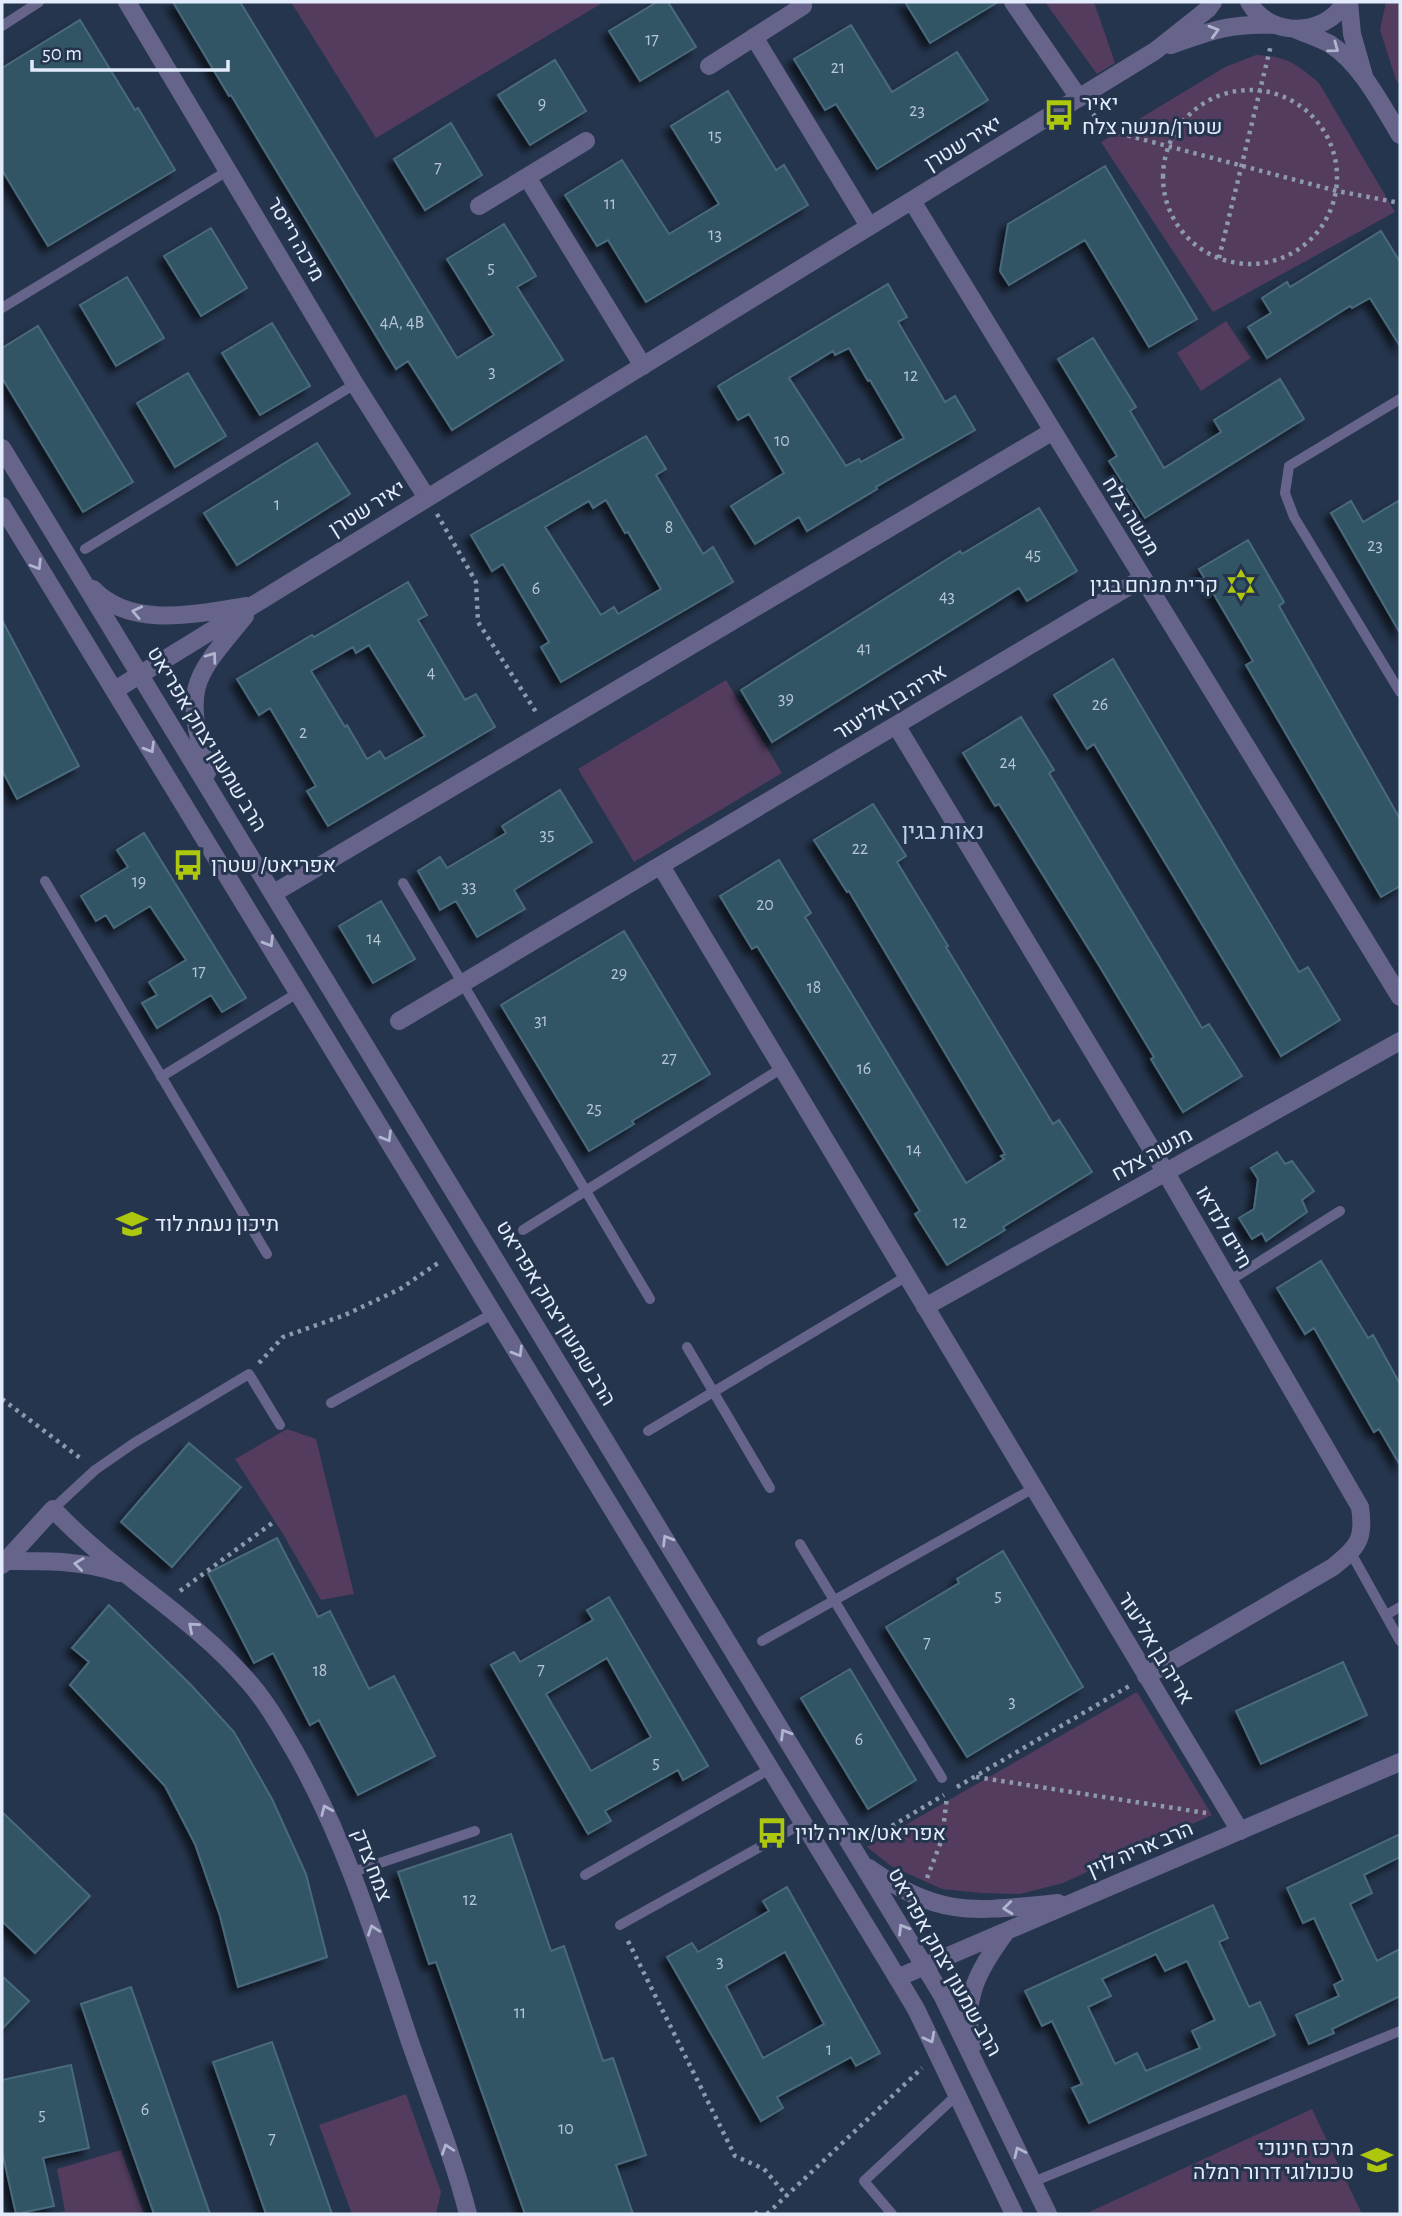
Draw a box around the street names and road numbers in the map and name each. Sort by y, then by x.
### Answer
street label: יאיר שטרן [921,112,1005,175]
street label: מיכה רייסר [263,194,328,285]
street label: מנשה צלח [1098,473,1163,559]
street label: יאיר שטרן [325,477,409,540]
street label: הרב שמעון יצחק אפריאט [143,643,270,835]
street label: אריה בן אליעזר [830,661,950,744]
street label: מנשה צלח [1108,1124,1196,1185]
street label: חיים לנדאו [1192,1182,1255,1272]
street label: הרב שמעון יצחק אפריאט [492,1217,619,1409]
street label: אריה בן אליעזר [1114,1588,1197,1708]
street label: הרב אריה לוין [1084,1818,1196,1881]
street label: צמח צדק [348,1826,395,1905]
street label: הרב שמעון יצחק אפריאט [884,1865,1005,2060]

